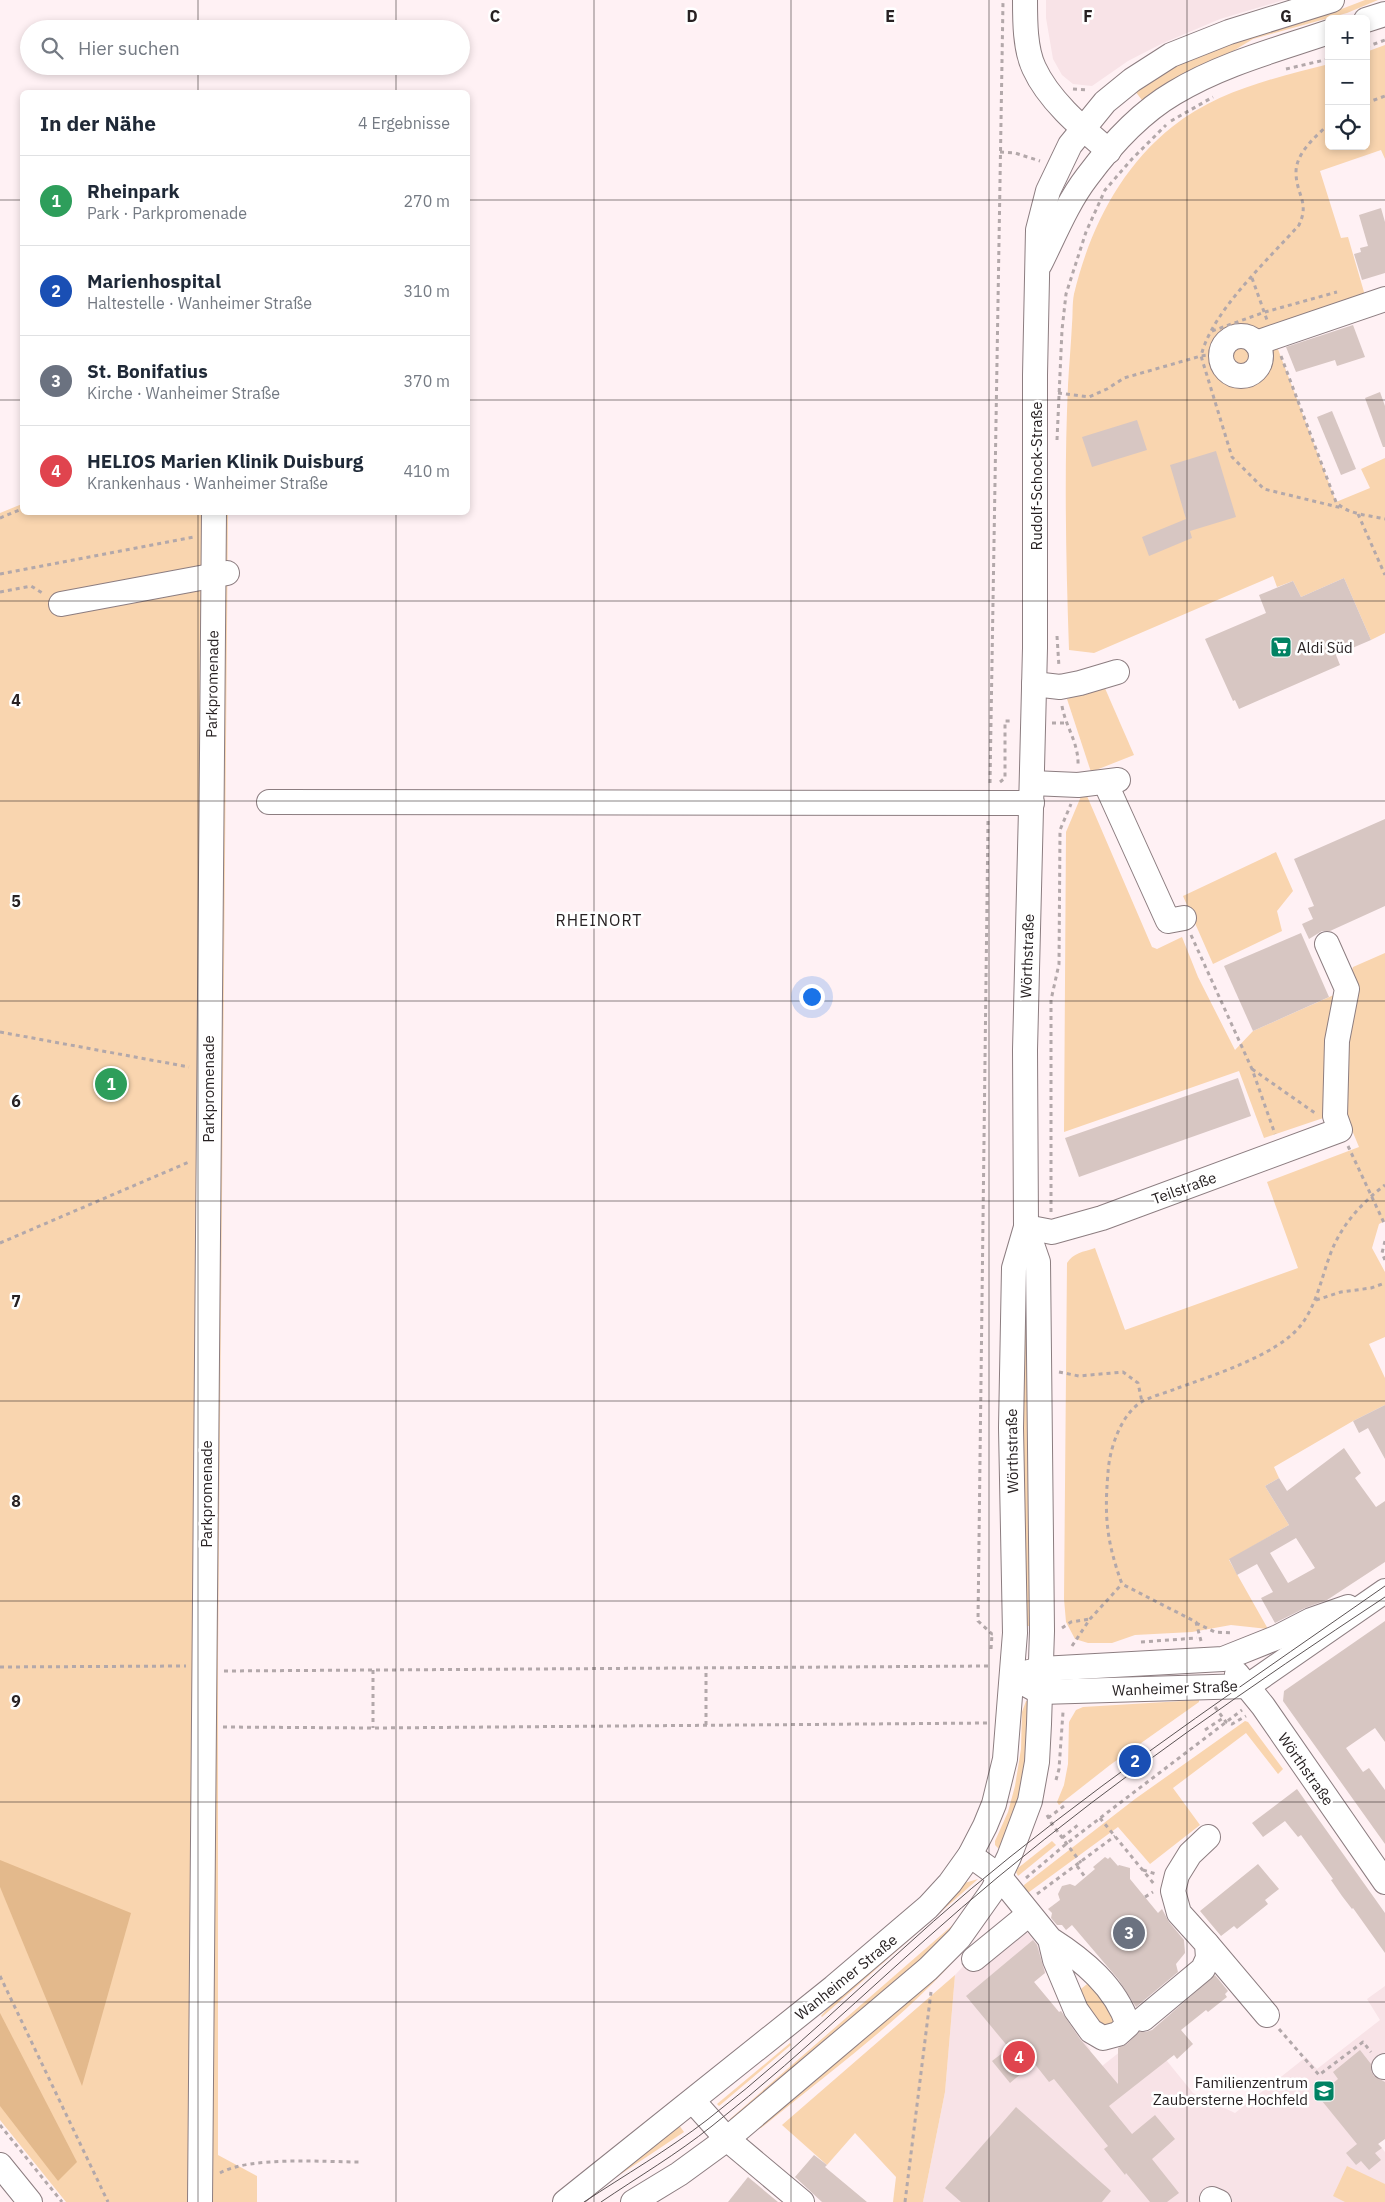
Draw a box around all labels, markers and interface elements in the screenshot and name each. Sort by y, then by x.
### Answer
text: C [490,6,500,26]
text: D [686,6,698,26]
text: E [885,6,895,26]
text: F [1083,6,1093,26]
text: G [1280,6,1292,26]
map controls [1325,15,1370,150]
button: + [1325,15,1370,60]
search box [20,20,470,75]
icon: search [38,34,66,62]
text: Hier suchen [78,36,180,60]
button: − [1325,60,1370,105]
button: locate [1325,105,1370,150]
text: In der Nähe [40,109,156,137]
text: 4 Ergebnisse [358,113,450,133]
text: Rheinpark [87,179,180,203]
text: 1 [51,191,61,211]
text: 270 m [403,191,450,211]
text: Park · Parkpromenade [87,203,247,223]
text: Marienhospital [87,269,221,293]
text: 2 [51,281,61,301]
text: 310 m [403,281,450,301]
text: Haltestelle · Wanheimer Straße [87,293,312,313]
text: St. Bonifatius [87,359,208,383]
text: 3 [51,371,61,391]
text: 370 m [403,371,450,391]
text: Kirche · Wanheimer Straße [87,383,280,403]
street label: Rudolf-Schock-Straße [1027,402,1046,550]
text: HELIOS Marien Klinik Duisburg [87,449,363,473]
text: 4 [51,461,61,481]
text: 410 m [403,461,450,481]
text: Krankenhaus · Wanheimer Straße [87,473,328,493]
street label: Parkpromenade [202,630,222,738]
supermarket icon: Aldi Süd [1269,635,1293,659]
place label: Aldi Süd [1297,638,1353,657]
text: 4 [11,690,21,710]
text: 5 [11,891,21,911]
district label: RHEINORT [556,910,642,930]
street label: Wörthstraße [1016,913,1038,999]
your location [799,984,825,1010]
street label: Parkpromenade [199,1035,218,1143]
pin: 1 [95,1065,127,1103]
text: 6 [11,1091,21,1111]
street label: Teilstraße [1149,1168,1219,1208]
text: 7 [11,1291,21,1311]
street label: Wörthstraße [1002,1409,1022,1493]
street label: Parkpromenade [197,1440,216,1548]
text: 8 [11,1491,21,1511]
street label: Wanheimer Straße [1112,1676,1238,1700]
text: 9 [11,1691,21,1711]
street label: Wörthstraße [1274,1729,1338,1809]
pin: 2 [1119,1742,1151,1780]
pin: 3 [1113,1914,1145,1952]
street label: Wanheimer Straße [791,1930,901,2024]
pin: 4 [1003,2038,1035,2076]
place label: Familienzentrum Zaubersterne Hochfeld [1153,2073,1308,2109]
school or university icon: Familienzentrum Zaubersterne Hochfeld [1312,2079,1336,2103]

